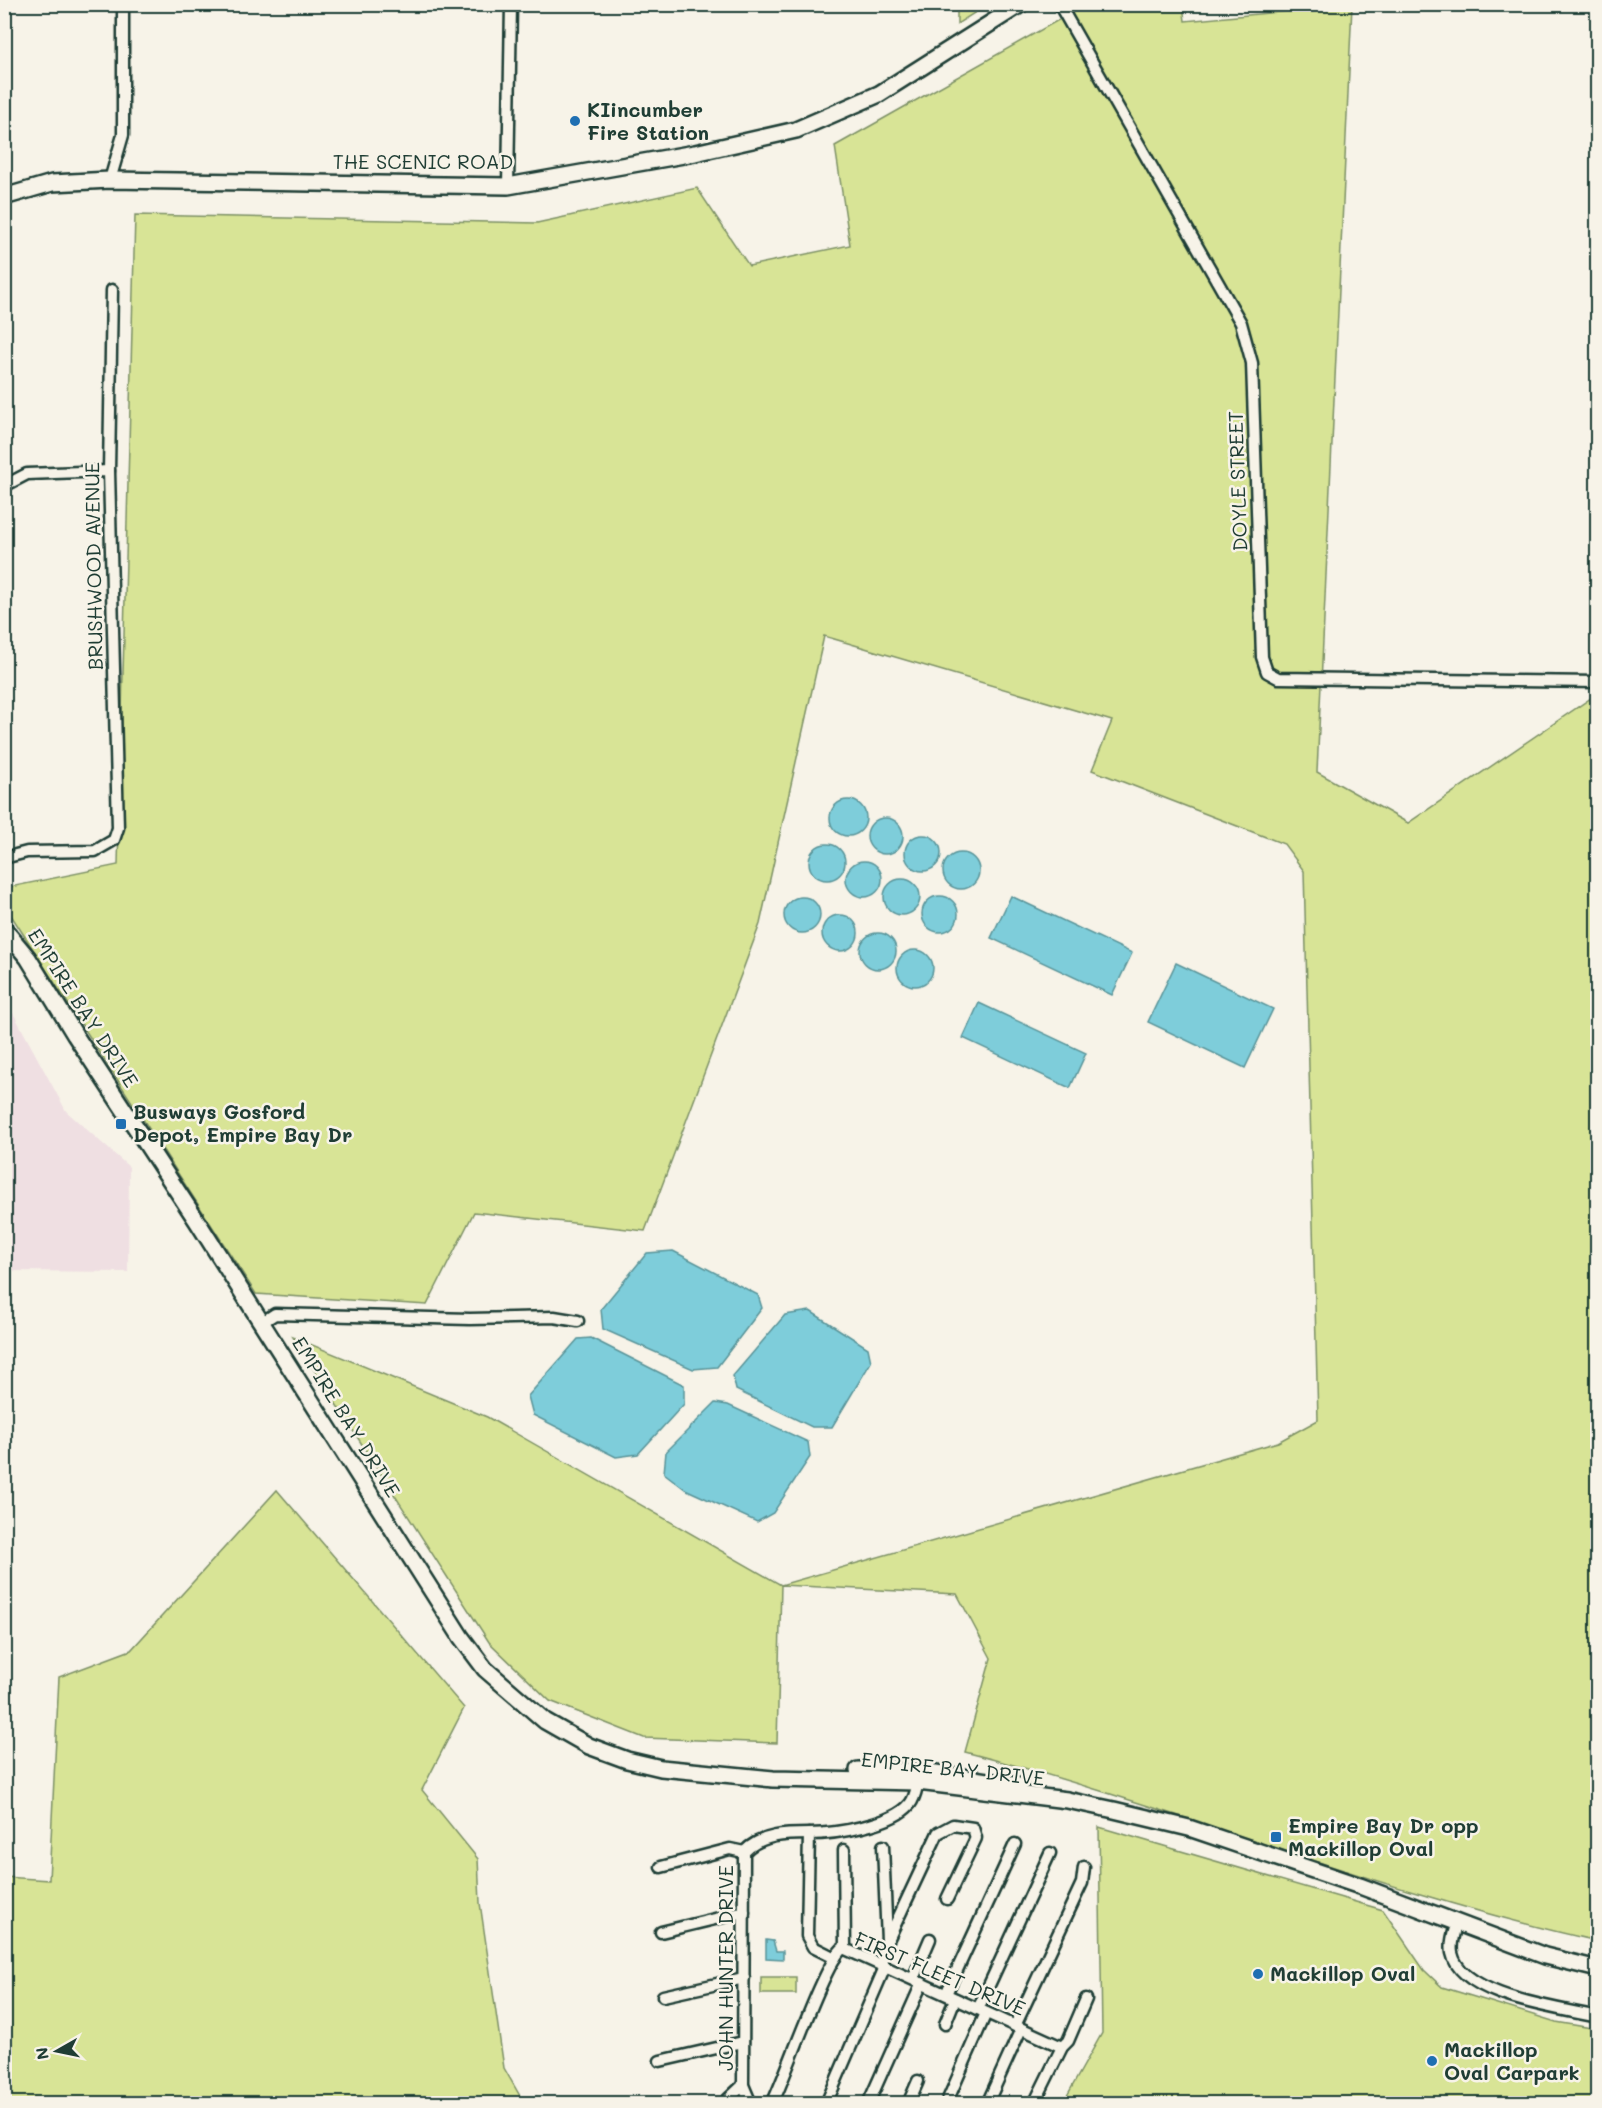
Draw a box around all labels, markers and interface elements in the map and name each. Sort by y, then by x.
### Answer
place label: KIincumber Fire Station [587,96,709,145]
marker: KIincumber Fire Station [568,114,582,128]
street label: THE SCENIC ROAD [333,148,513,174]
street label: DOYLE STREET [1222,410,1252,552]
street label: BRUSHWOOD AVENUE [78,462,108,670]
street label: EMPIRE BAY DRIVE [23,923,145,1092]
place label: Busways Gosford Depot, Empire Bay Dr [133,1098,352,1147]
marker: Busways Gosford Depot, Empire Bay Dr [114,1117,128,1131]
street label: EMPIRE BAY DRIVE [287,1331,407,1502]
street label: EMPIRE BAY DRIVE [860,1745,1046,1791]
place label: Empire Bay Dr opp Mackillop Oval [1288,1812,1479,1861]
marker: Empire Bay Dr opp Mackillop Oval [1269,1830,1283,1844]
street label: JOHN HUNTER DRIVE [712,1865,738,2071]
street label: FIRST FLEET DRIVE [851,1925,1030,2021]
place label: Mackillop Oval [1270,1960,1415,1986]
marker: Mackillop Oval [1251,1967,1265,1981]
north arrow [27,2021,87,2081]
place label: Mackillop Oval Carpark [1444,2036,1580,2085]
text: N [30,2046,53,2061]
marker: Mackillop Oval Carpark [1425,2054,1439,2068]

